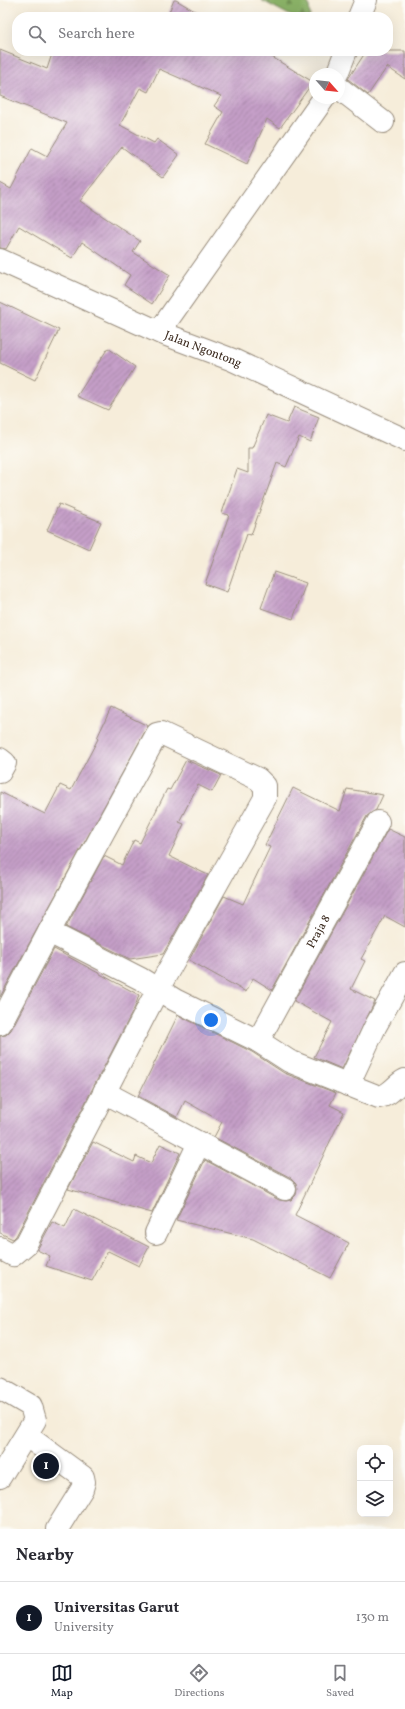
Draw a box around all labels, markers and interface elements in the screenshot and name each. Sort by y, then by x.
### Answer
search box [12,12,393,56]
icon: search [26,23,48,45]
text: Search here [58,24,135,45]
north arrow [309,68,345,104]
street label: Jalan Ngontong [162,328,244,372]
street label: Praja 8 [303,912,335,951]
your location [201,1010,221,1030]
map controls [357,1445,393,1517]
button: locate [357,1445,393,1481]
pin: 1 [33,1451,59,1481]
button: layers [357,1481,393,1517]
text: Nearby [16,1544,74,1567]
text: Universitas Garut [54,1598,179,1619]
text: 1 [26,1609,32,1627]
text: 130 m [356,1609,389,1627]
text: University [54,1619,114,1637]
tab: Map [51,1662,73,1701]
tab: Directions [174,1662,225,1701]
tab: Saved [326,1662,354,1701]

